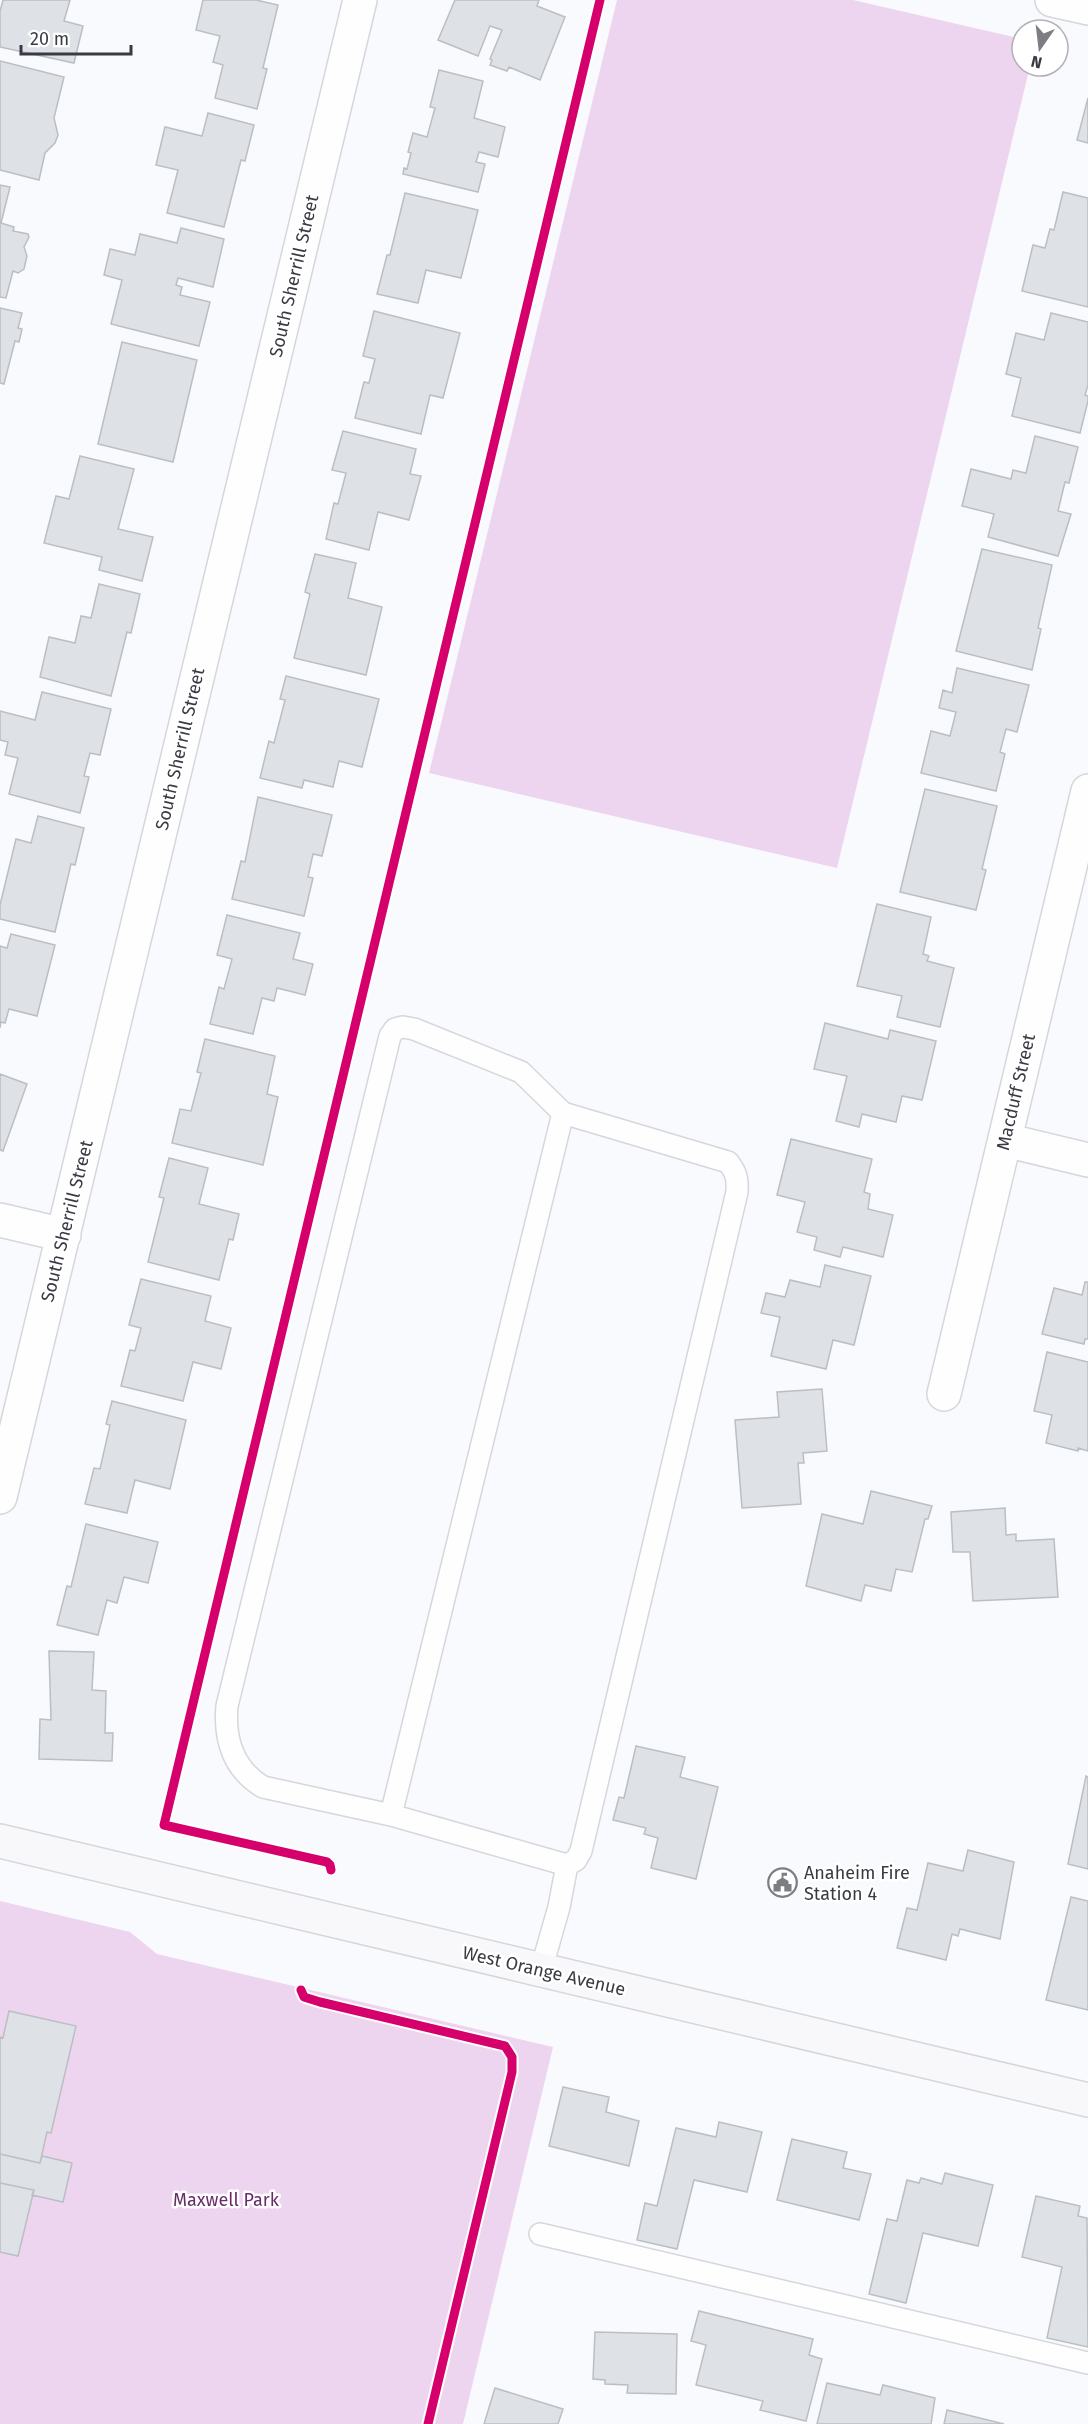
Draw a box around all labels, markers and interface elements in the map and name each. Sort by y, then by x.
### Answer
scale bar [21,18,130,56]
north arrow [1010,18,1070,78]
text: 20 m [30,28,69,50]
text: N [1029,52,1044,73]
street label: South Sherrill Street [265,192,323,359]
street label: South Sherrill Street [151,665,209,832]
street label: Macduff Street [992,1031,1040,1152]
street label: South Sherrill Street [36,1137,98,1304]
place label: Anaheim Fire Station 4 [804,1862,910,1905]
public building icon: Anaheim Fire Station 4 [767,1867,799,1899]
street label: West Orange Avenue [460,1942,628,2000]
park label: Maxwell Park [173,2189,280,2211]

